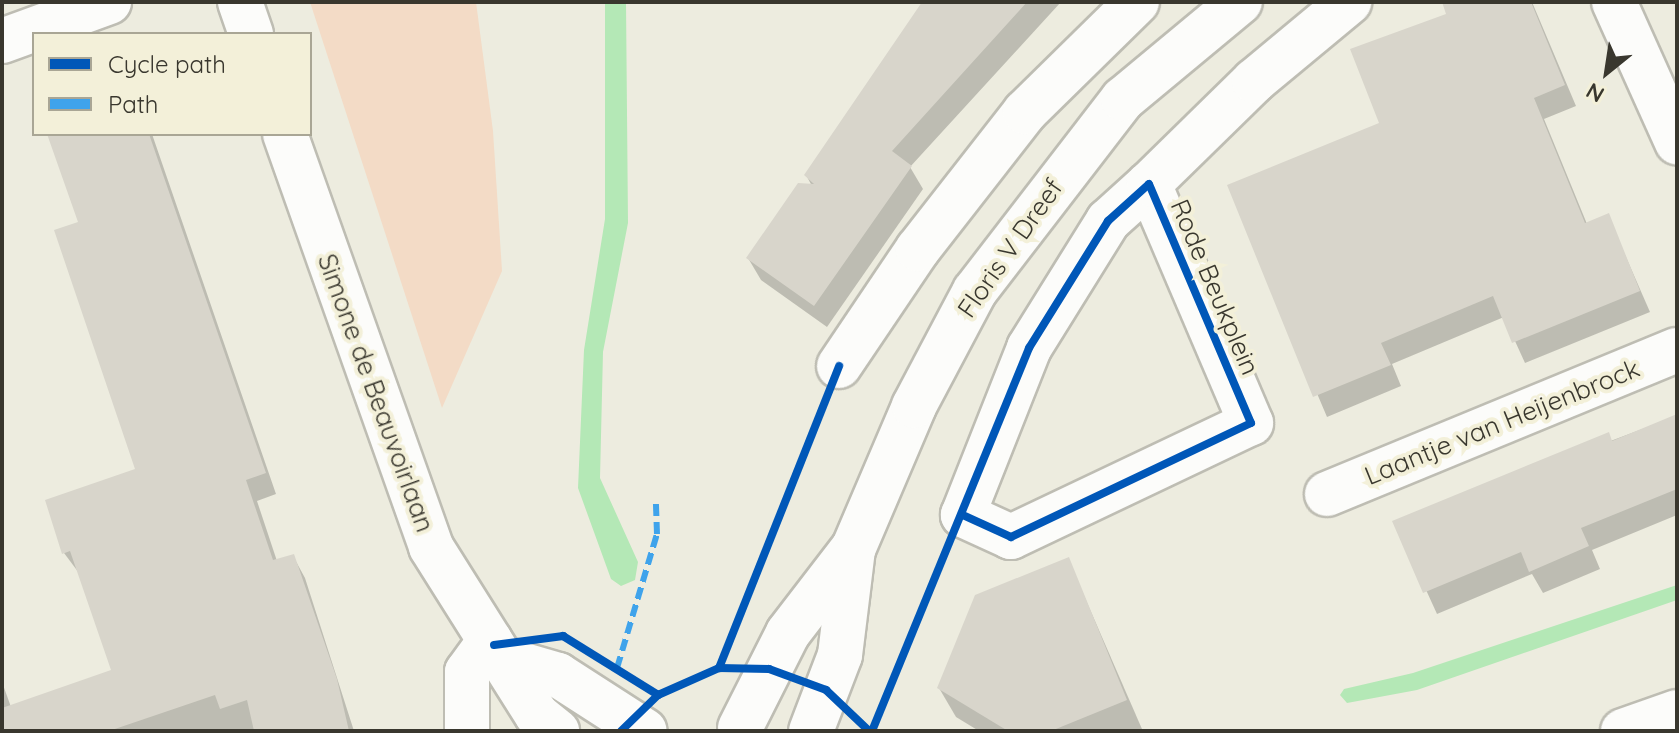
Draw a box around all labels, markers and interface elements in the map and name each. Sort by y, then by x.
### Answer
legend [32,32,312,136]
north arrow [1567,32,1647,112]
text: Cycle path [108,49,226,79]
text: N [1581,77,1609,109]
text: Path [108,89,159,119]
street label: Floris V Dreef [951,173,1069,323]
street label: Rode Beukplein [1164,195,1266,379]
street label: Simone de Beauvoirlaan [311,250,441,536]
street label: Laantje van Heijenbrock [1360,353,1644,491]

